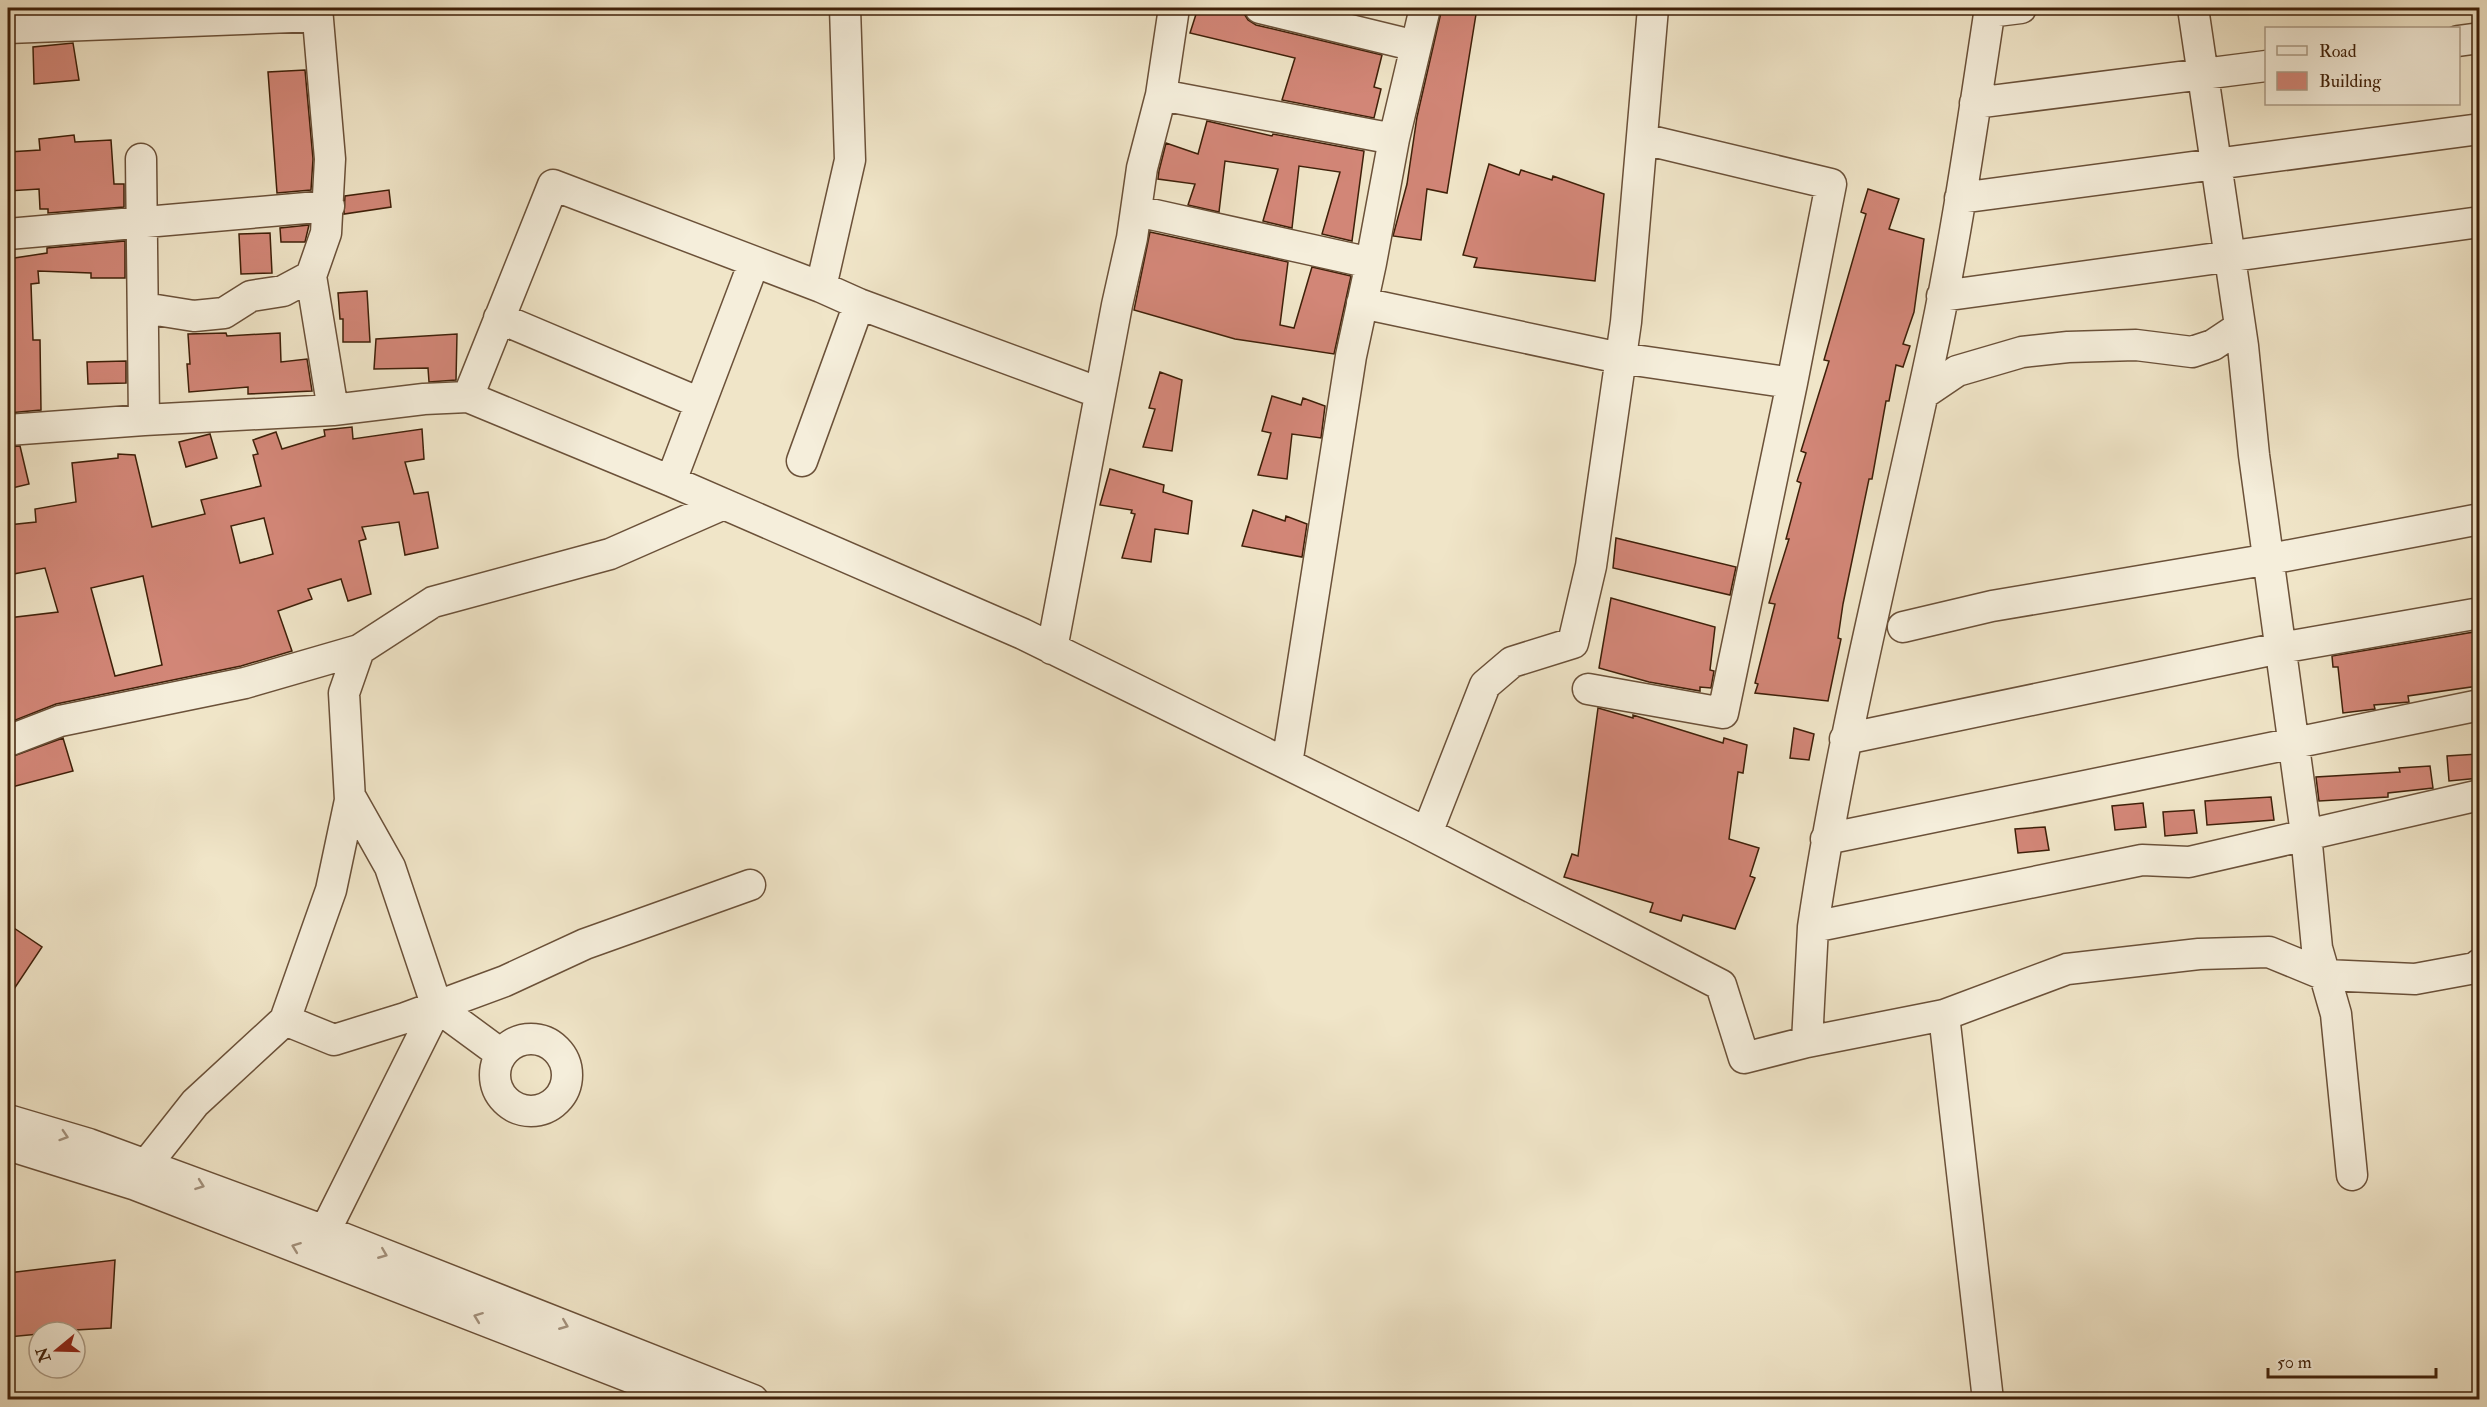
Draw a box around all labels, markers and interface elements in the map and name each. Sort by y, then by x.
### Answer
legend [2265,27,2460,105]
text: Road [2319,40,2357,63]
text: Building [2319,70,2382,93]
one-way arrow [58,1128,69,1141]
one-way arrow [194,1178,205,1190]
one-way arrow [291,1242,302,1254]
one-way arrow [377,1246,388,1259]
one-way arrow [473,1312,484,1324]
one-way arrow [558,1318,569,1330]
north arrow [27,1320,87,1380]
scale bar [2268,1341,2436,1379]
text: N [32,1344,56,1366]
text: 50 m [2277,1351,2312,1374]

